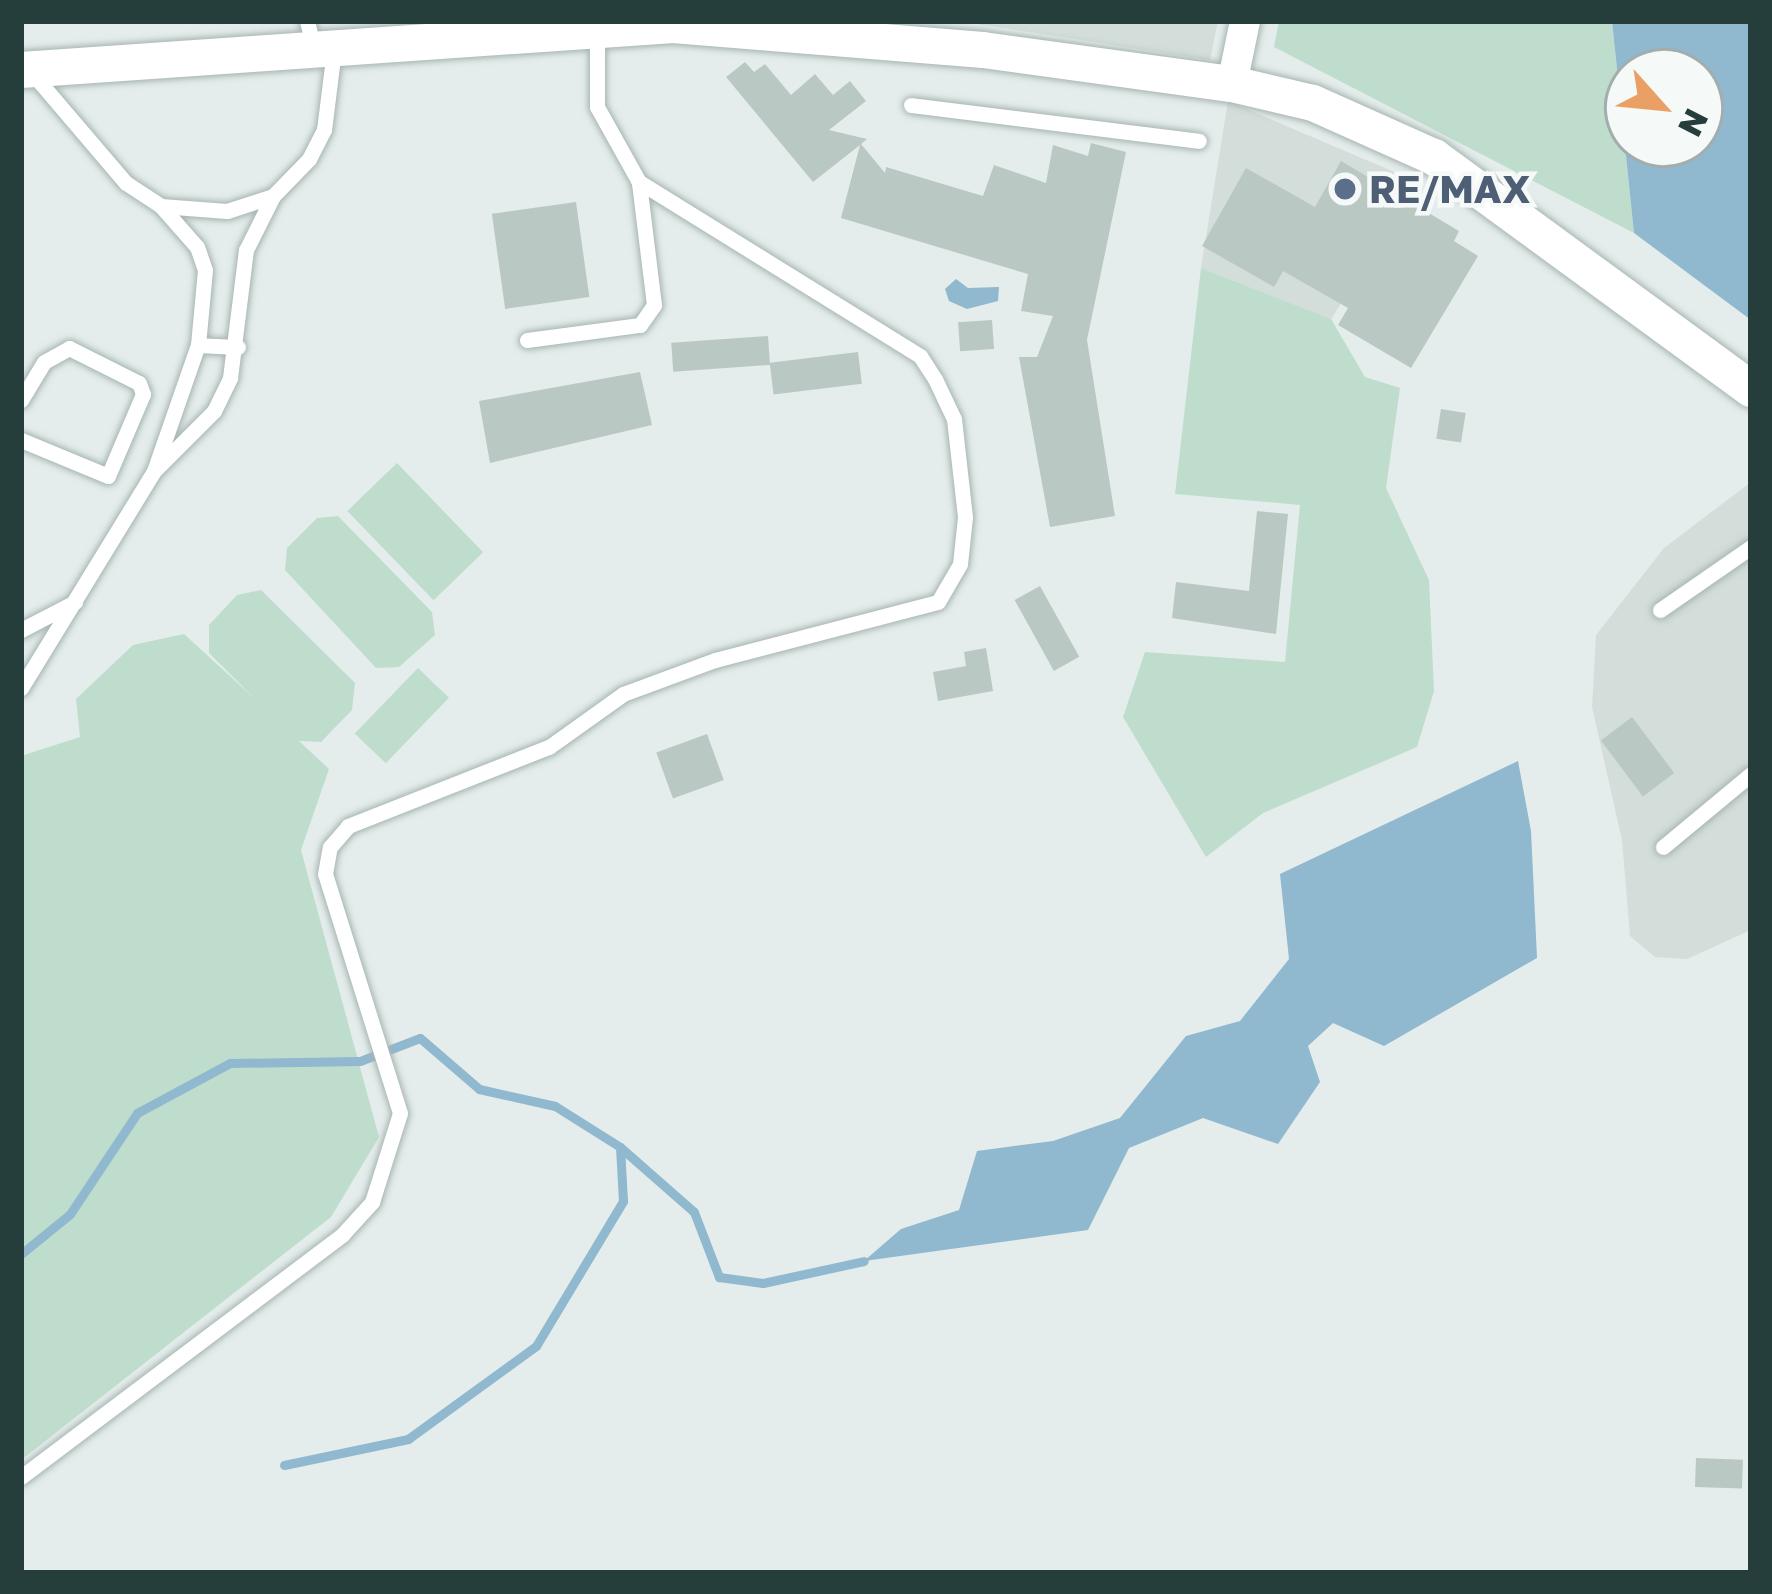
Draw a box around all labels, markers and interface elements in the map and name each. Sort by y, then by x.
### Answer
north arrow [1604,48,1724,168]
text: N [1671,103,1717,143]
place label: RE/MAX [1369,166,1530,212]
marker: RE/MAX [1332,176,1358,202]

